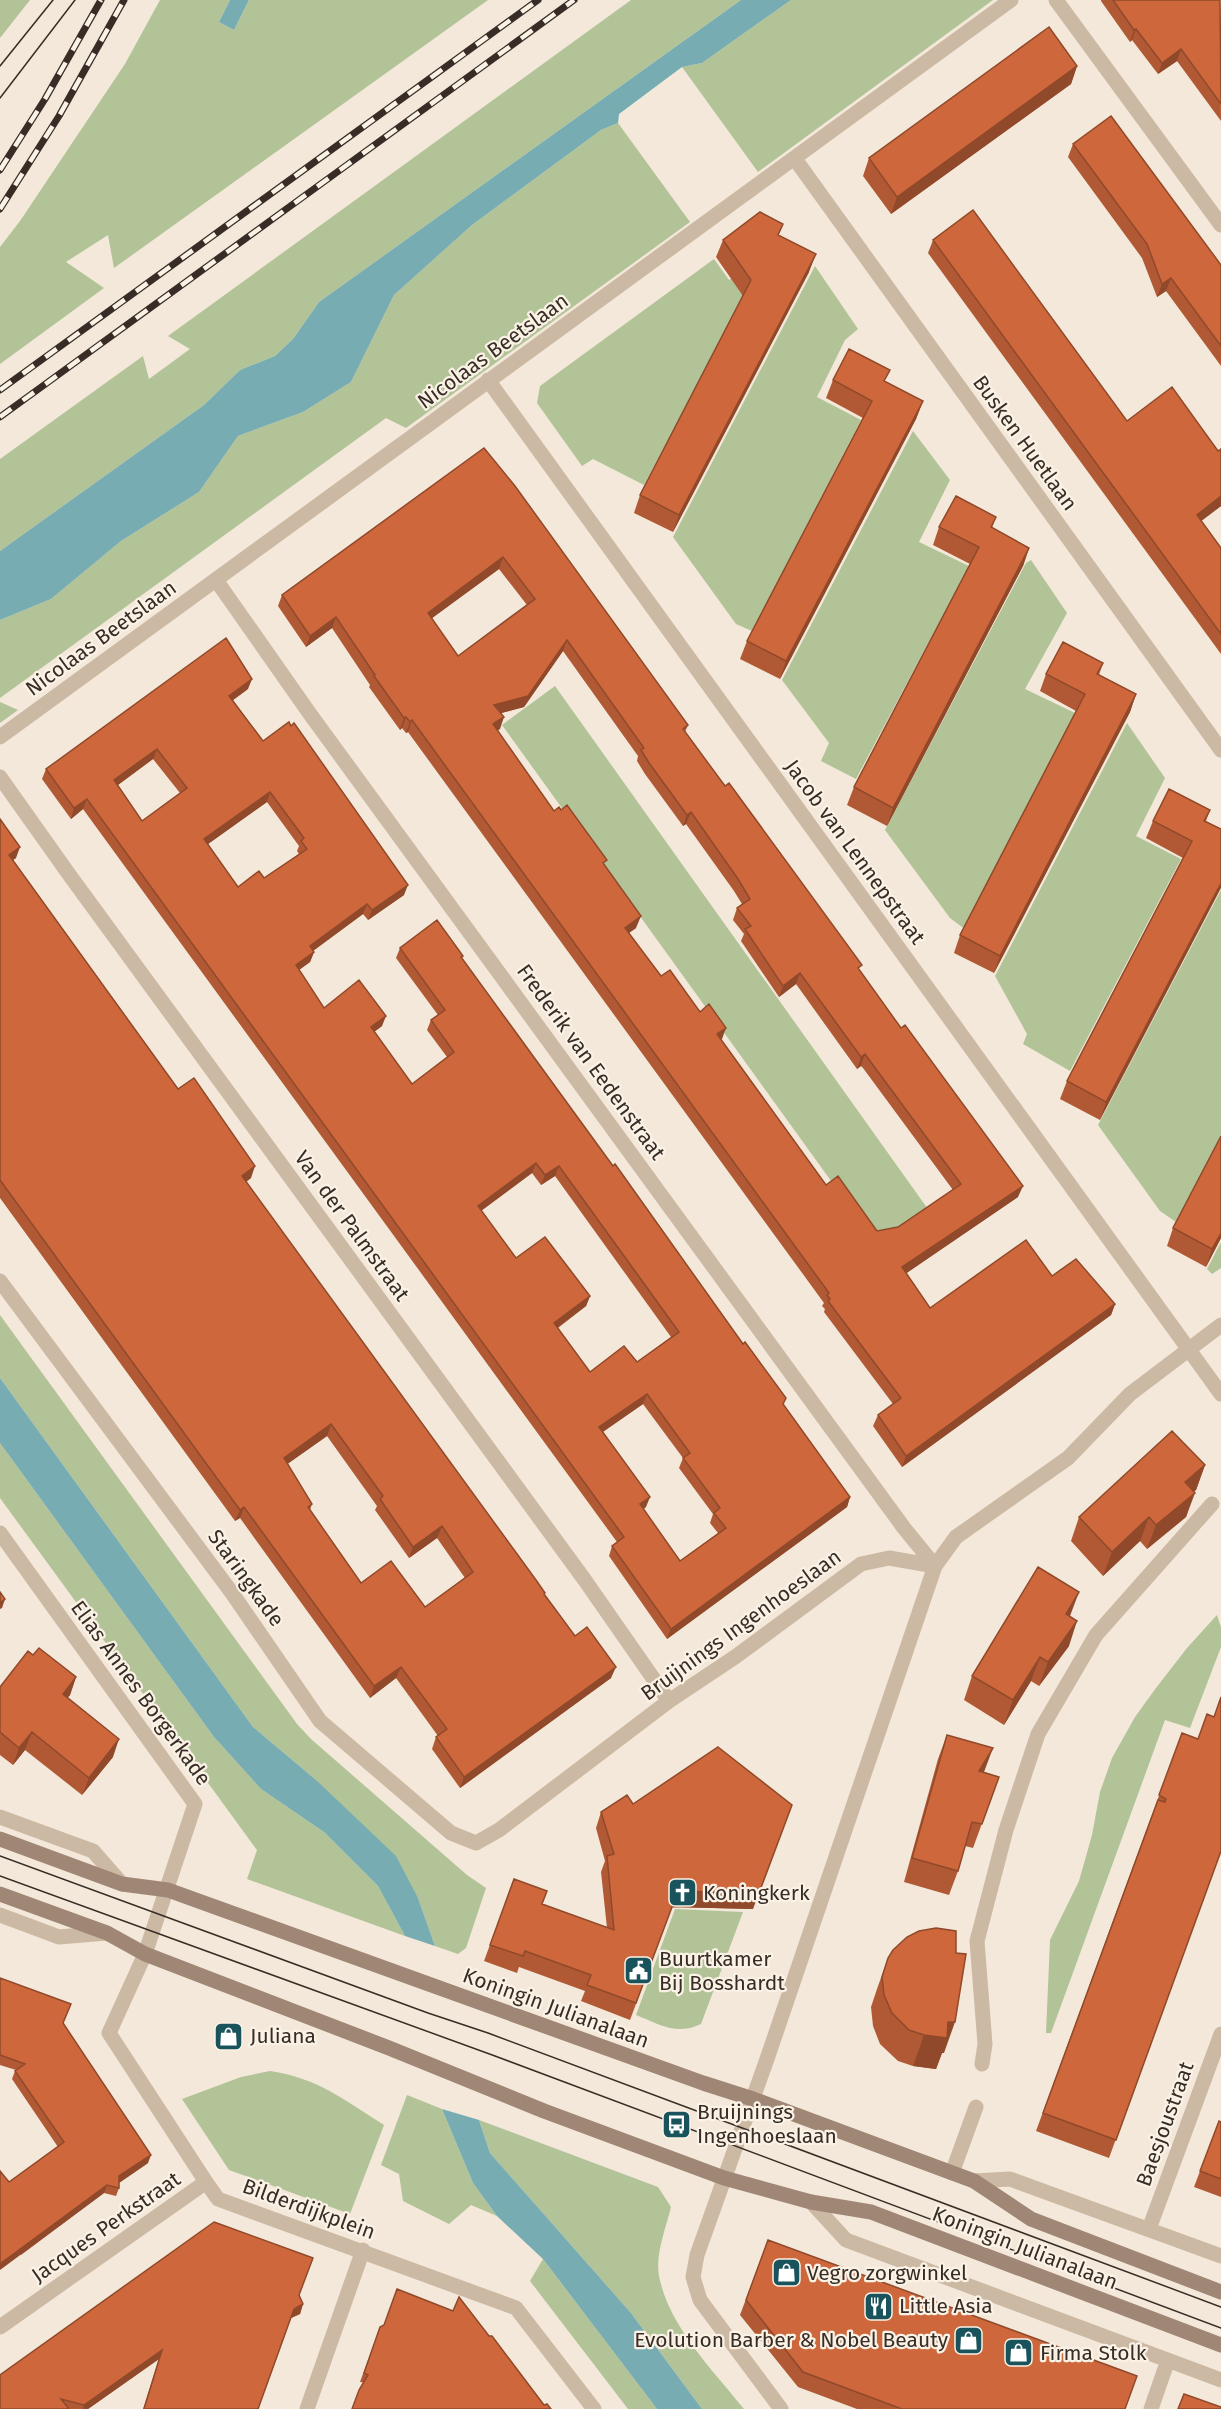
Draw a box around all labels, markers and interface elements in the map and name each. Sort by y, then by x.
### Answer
street label: Nicolaas Beetslaan [412,288,574,414]
street label: Busken Huetlaan [967,370,1083,516]
street label: Nicolaas Beetslaan [20,575,182,701]
street label: Jacob van Lennepstraat [779,755,931,950]
street label: Frederik van Eedenstraat [511,959,671,1165]
street label: Van der Palmstraat [289,1146,415,1307]
street label: Staringkade [202,1524,290,1632]
street label: Bruijnings Ingenhoeslaan [636,1544,846,1706]
street label: Elias Annes Borgerkade [65,1596,217,1790]
church icon: Koningkerk [666,1877,698,1909]
place label: Koningkerk [703,1880,810,1906]
place label: Buurtkamer Bij Bosshardt [659,1946,785,1996]
public building icon: Buurtkamer Bij Bosshardt [622,1955,654,1987]
street label: Koningin Julianalaan [459,1962,653,2054]
shop icon: Juliana [213,2020,245,2052]
place label: Juliana [250,2023,316,2049]
street label: Baesjoustraat [1130,2058,1200,2190]
place label: Bruijnings Ingenhoeslaan [697,2099,837,2149]
bus stop icon: Bruijnings Ingenhoeslaan [660,2108,692,2140]
street label: Jacques Perkstraat [26,2166,186,2288]
street label: Bilderdijkplein [239,2173,379,2245]
street label: Koningin Julianalaan [929,2201,1121,2295]
shop icon: Vegro zorgwinkel [770,2257,802,2289]
place label: Vegro zorgwinkel [807,2260,967,2286]
restaurant icon: Little Asia [862,2290,894,2322]
place label: Little Asia [899,2293,993,2319]
shop icon: Evolution Barber & Nobel Beauty [953,2324,985,2356]
place label: Evolution Barber & Nobel Beauty [634,2327,949,2353]
shop icon: Firma Stolk [1003,2337,1035,2369]
place label: Firma Stolk [1040,2340,1147,2366]

